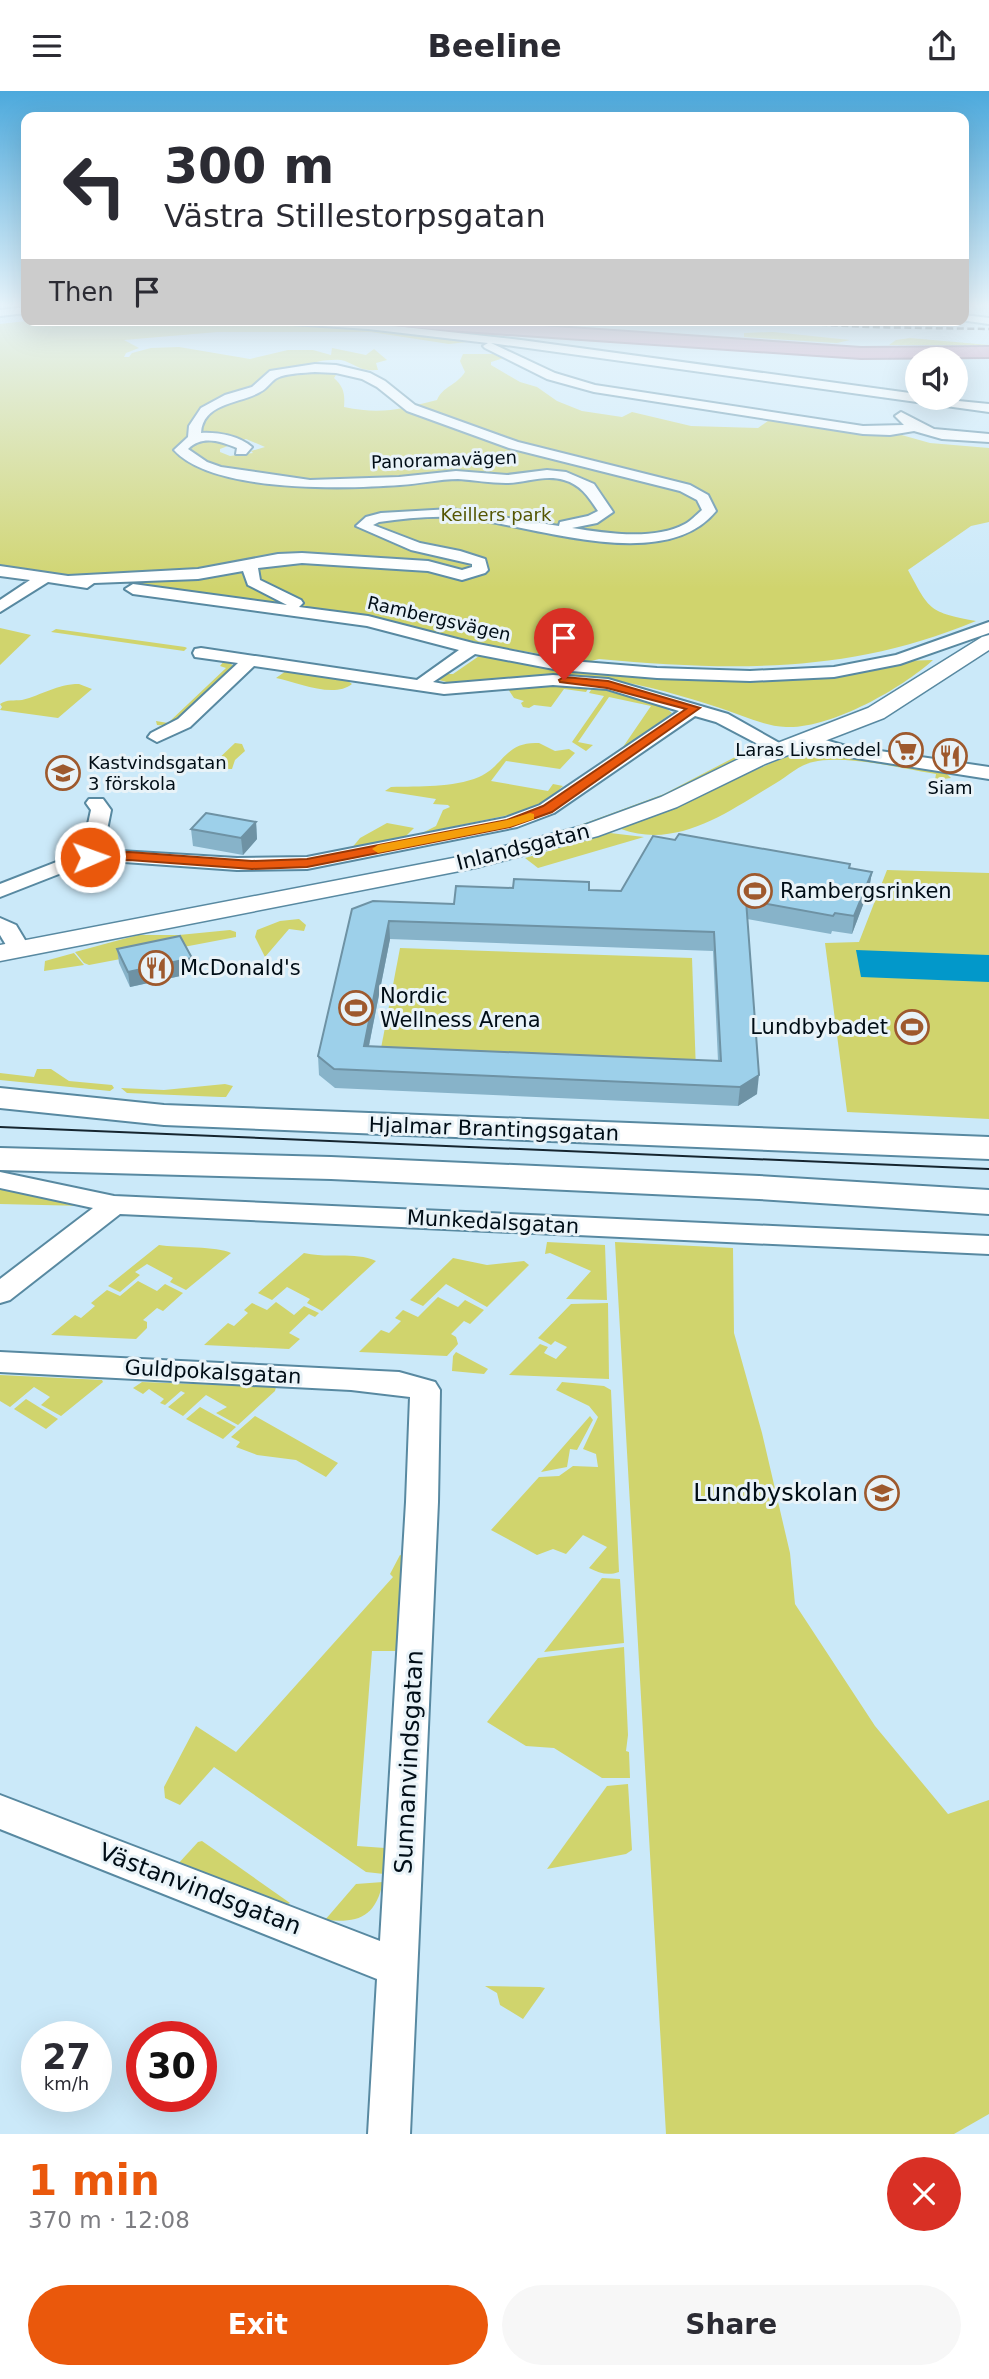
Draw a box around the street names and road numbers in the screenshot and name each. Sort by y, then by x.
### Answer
street label: Panoramavägen [371,446,517,473]
street label: Rambergsvägen [365,592,513,645]
street label: Inlandsgatan [454,819,592,875]
street label: Hjalmar Brantingsgatan [368,1113,620,1145]
street label: Munkedalsgatan [406,1205,580,1239]
street label: Guldpokalsgatan [124,1355,302,1389]
street label: Sunnanvindsgatan [389,1649,429,1875]
street label: Västanvindsgatan [95,1838,305,1940]

